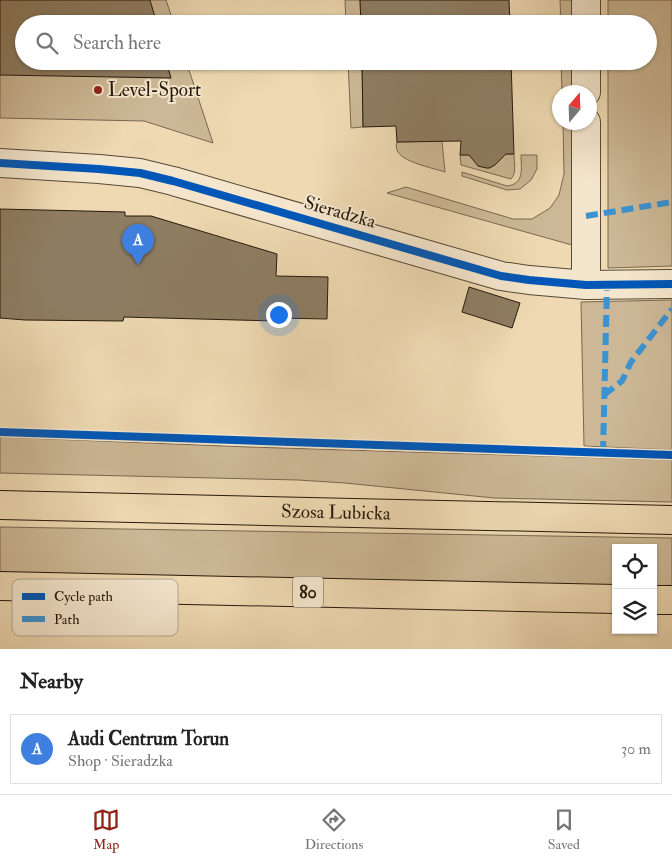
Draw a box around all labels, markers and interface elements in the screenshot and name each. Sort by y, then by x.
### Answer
search box [15,15,657,70]
icon: search [33,29,61,57]
text: Search here [73,31,161,55]
place label: Level-Sport [108,78,201,103]
marker: Level-Sport [92,84,104,96]
north arrow [552,85,597,130]
street label: Sieradzka [301,190,379,234]
pin: A [122,224,154,265]
your location [266,302,292,328]
street label: Szosa Lubicka [281,499,391,526]
map controls [612,544,657,634]
button: locate [612,544,657,589]
road number: 80 [293,576,323,608]
legend [12,579,178,636]
text: Cycle path [54,588,114,606]
button: layers [612,589,657,634]
text: Path [54,611,80,628]
text: Nearby [20,668,83,695]
text: Audi Centrum Torun [68,727,229,751]
text: A [32,739,42,759]
text: 30 m [621,739,651,759]
text: Shop · Sieradzka [68,751,173,771]
tab: Map [92,806,120,853]
tab: Directions [305,806,363,853]
tab: Saved [548,806,580,853]

